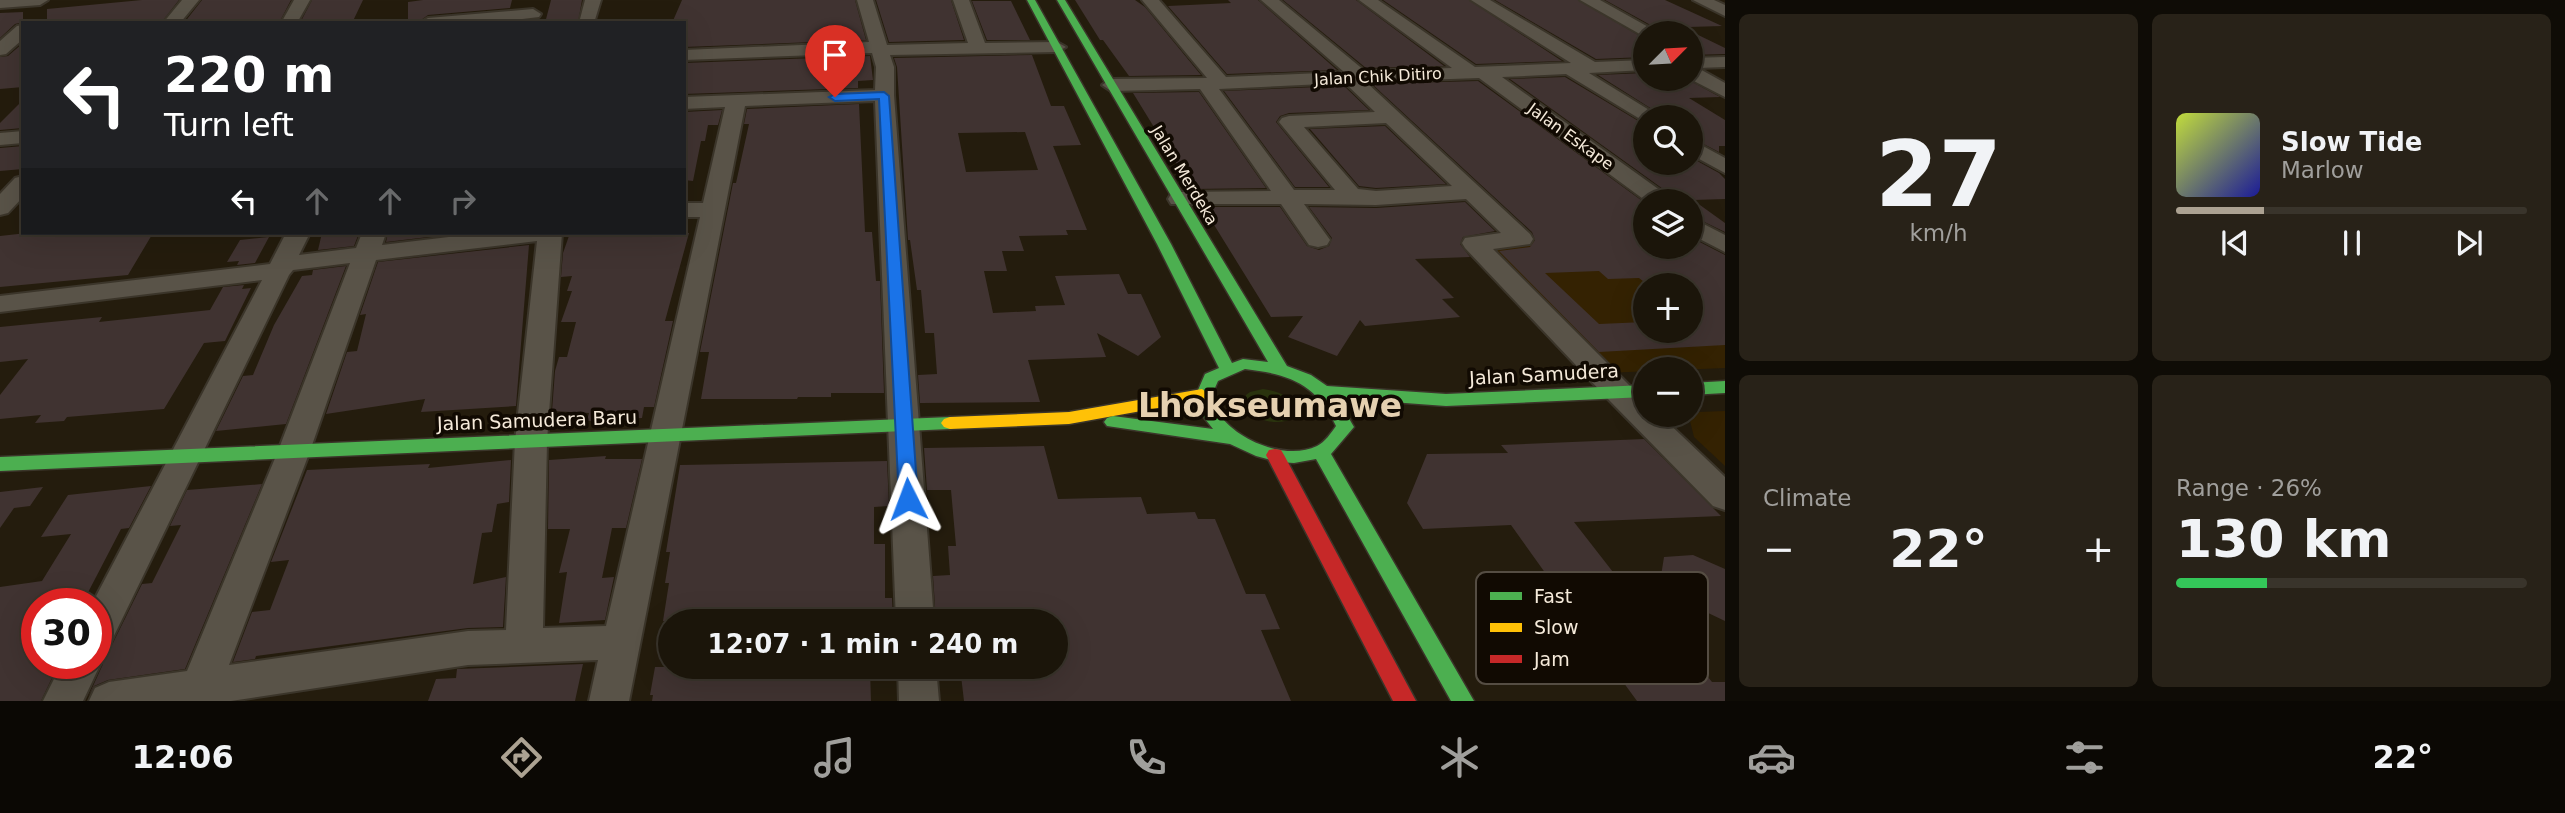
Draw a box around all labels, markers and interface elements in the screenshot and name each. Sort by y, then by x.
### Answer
north arrow [1633,21,1703,91]
map controls [1633,21,1703,427]
pin [805,25,865,97]
icon: arrive [816,36,854,74]
text: 220 m [164,47,334,104]
icon: left [49,49,140,140]
street label: Jalan Chik Ditiro [1313,64,1442,89]
street label: Jalan Eskape [1523,98,1617,174]
button: search [1633,105,1703,175]
text: Turn left [164,106,294,144]
street label: Jalan Merdeka [1147,121,1222,228]
text: 27 [1875,122,2002,227]
text: Slow Tide [2281,127,2422,157]
text: Marlow [2281,157,2364,183]
icon: left [225,182,263,220]
icon: ahead [298,182,336,220]
icon: ahead [371,182,409,220]
icon: right [444,182,482,220]
button: layers [1633,189,1703,259]
text: km/h [1909,220,1968,246]
icon: previous [2216,224,2254,262]
icon: pause [2333,224,2371,262]
icon: next [2450,224,2488,262]
button: + [1633,273,1703,343]
button: − [1633,357,1703,427]
street label: Jalan Samudera [1468,359,1619,389]
district label: Lhokseumawe [1138,386,1402,425]
street label: Jalan Samudera Baru [436,406,637,435]
position arrow [871,462,945,536]
text: Range · 26% [2176,475,2322,501]
text: Climate [1763,485,1852,511]
text: 130 km [2176,509,2391,569]
text: 22° [1889,519,1988,579]
text: − [1763,527,1795,571]
text: + [2082,527,2114,571]
legend [1476,572,1708,684]
text: Fast [1534,585,1572,607]
speed limit sign: 30 [21,588,112,679]
text: Slow [1534,616,1579,638]
text: 12:07 · 1 min · 240 m [708,629,1018,659]
text: Jam [1533,648,1570,670]
icon: directions [497,733,546,782]
icon: music [810,733,859,782]
icon: phone [1122,733,1171,782]
icon: climate [1435,733,1484,782]
icon: car [1747,733,1796,782]
icon: filters [2060,733,2109,782]
text: 12:06 [132,738,234,776]
text: 22° [2373,738,2433,776]

